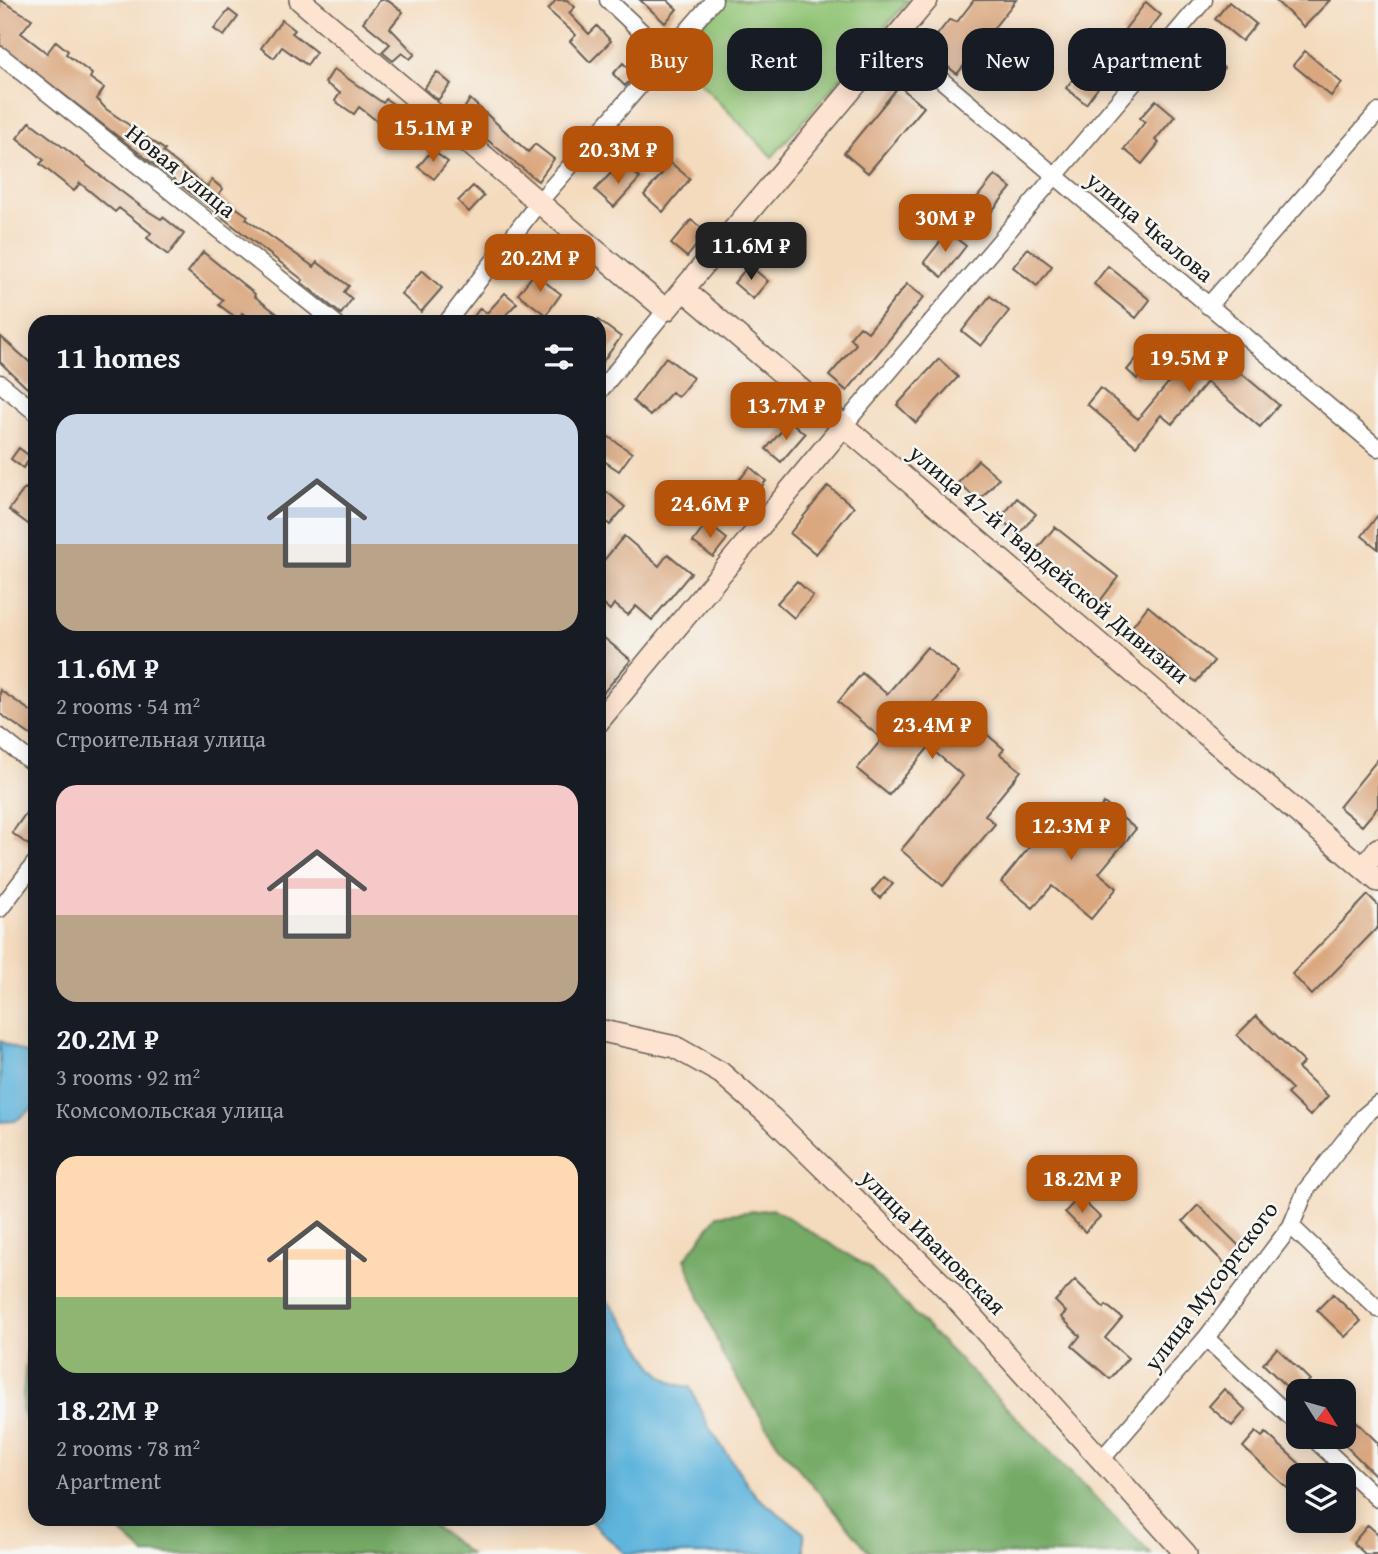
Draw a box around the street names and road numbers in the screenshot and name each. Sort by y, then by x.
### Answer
street label: Новая улица [118,115,245,227]
street label: улица Чкалова [1078,162,1222,291]
street label: улица 47-й Гвардейской Дивизии [901,435,1197,692]
street label: улица Ивановская [852,1160,1014,1323]
street label: улица Мусоргского [1134,1193,1286,1379]

